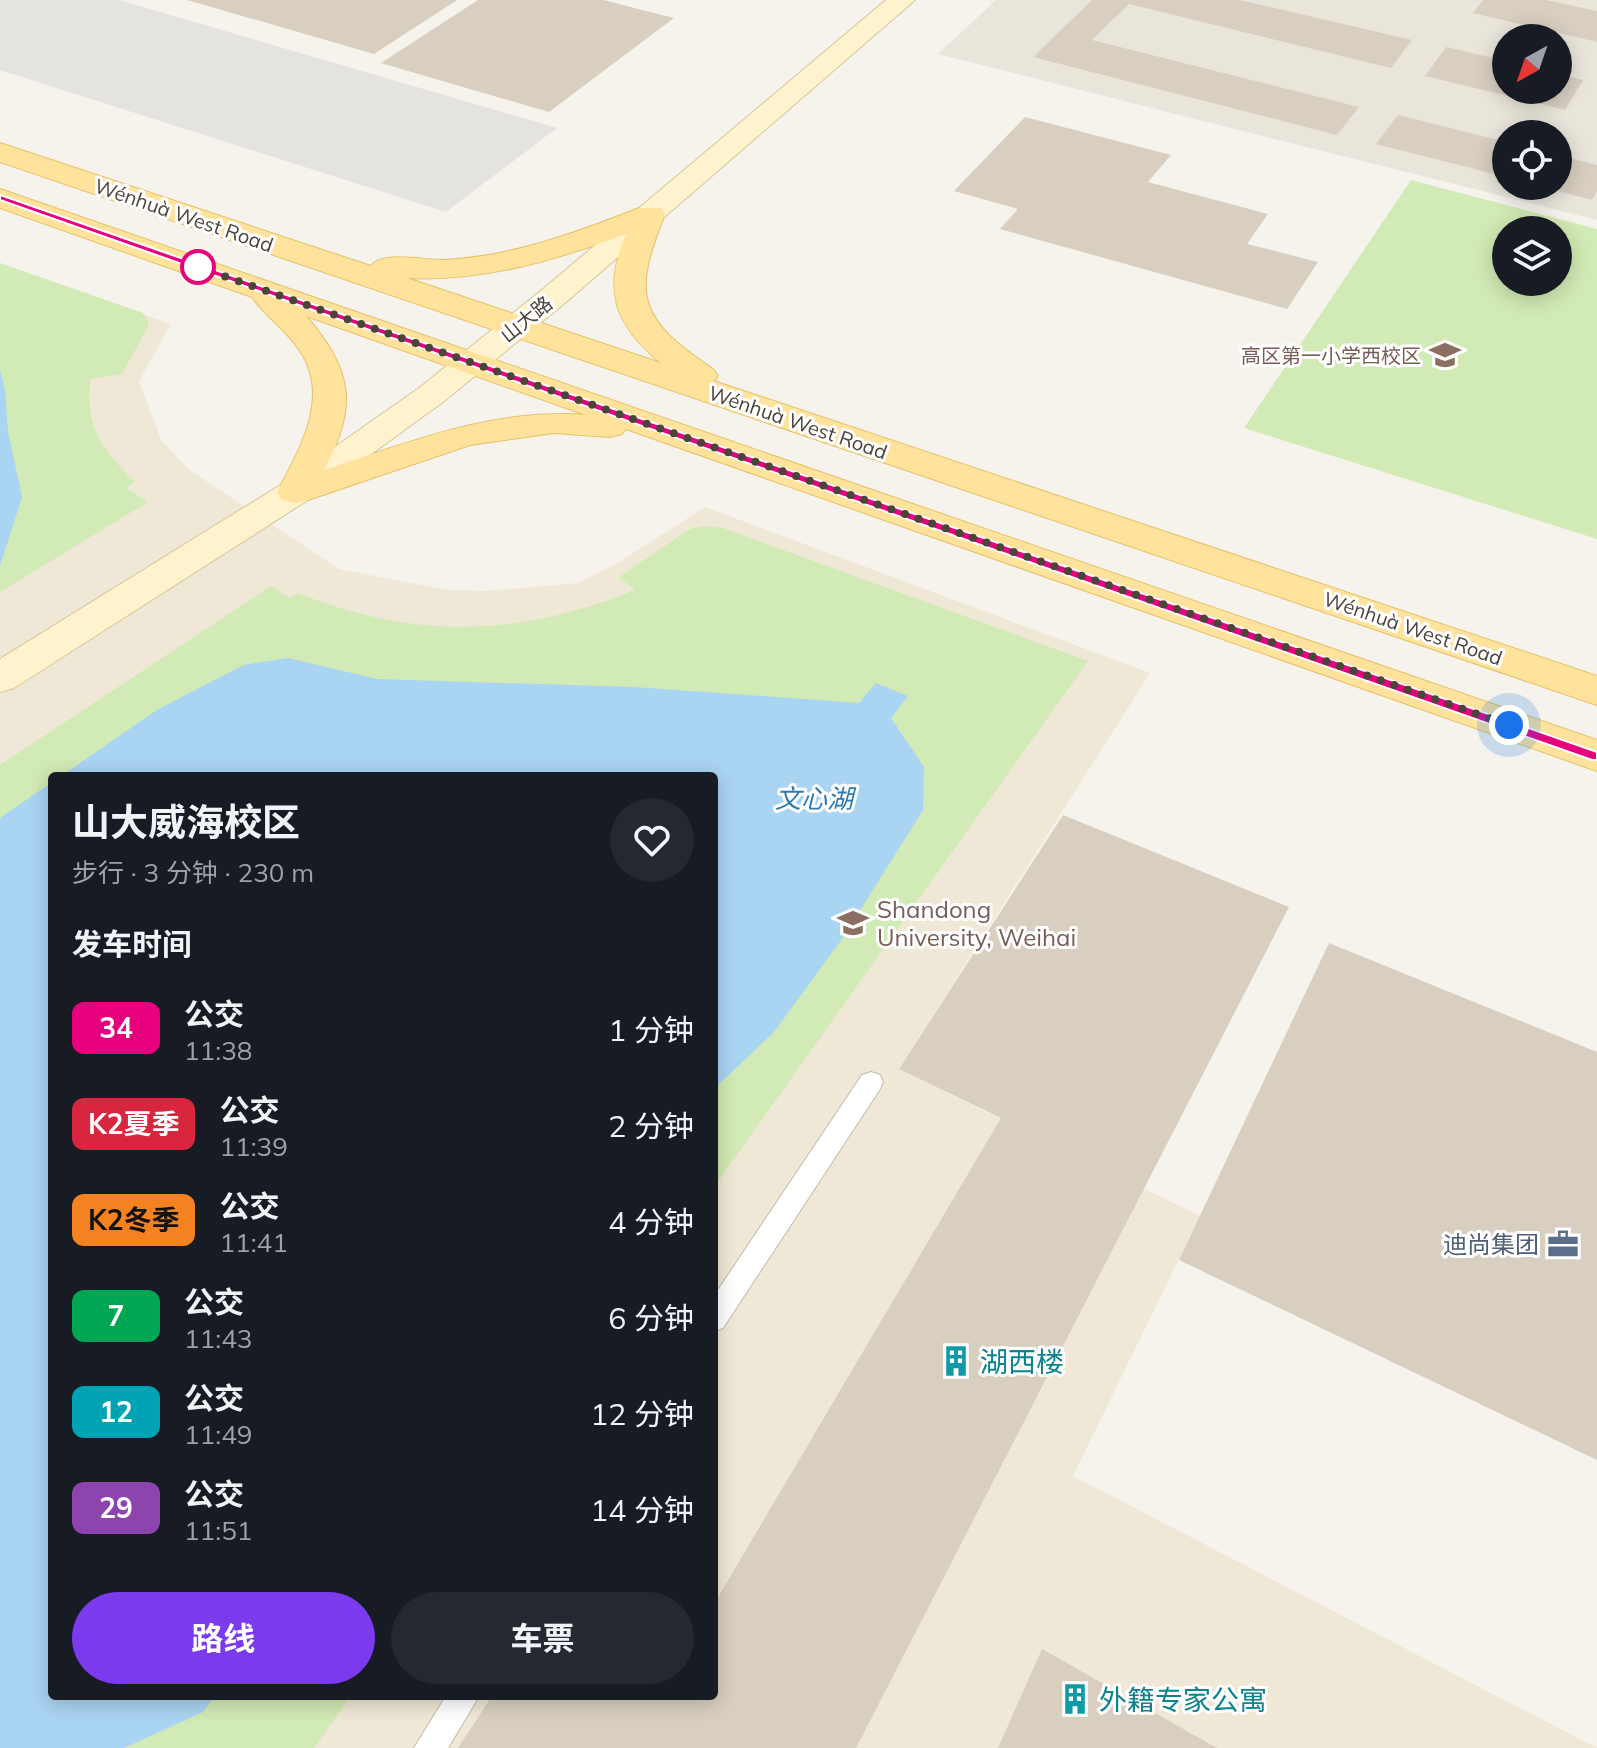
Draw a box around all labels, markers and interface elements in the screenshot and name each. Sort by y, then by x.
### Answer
north arrow [1492,24,1572,104]
map controls [1492,24,1572,296]
button: locate [1492,120,1572,200]
street label: Wénhuà West Road [91,173,277,257]
button: layers [1492,216,1572,296]
unlabelled marker [181,250,215,284]
street label: 山大路 [495,290,557,348]
school or university icon: 高区第一小学西校区 [1428,338,1462,372]
place label: 高区第一小学西校区 [1241,343,1421,368]
street label: Wénhuà West Road [705,380,891,464]
street label: Wénhuà West Road [1320,586,1506,670]
your location [1489,705,1529,745]
water label: 文心湖 [775,782,857,815]
text: 山大威海校区 [72,798,300,846]
button: heart [610,798,694,882]
text: 步行 · 3 分钟 · 230 m [72,856,314,889]
place label: Shandong University, Weihai [877,894,1076,952]
school or university icon: Shandong University, Weihai [836,906,870,940]
text: 发车时间 [72,925,192,963]
text: 公交 [184,995,244,1033]
text: 34 [99,1010,133,1045]
text: 1 分钟 [608,1011,694,1049]
text: 11:38 [184,1034,252,1067]
text: 公交 [219,1091,279,1129]
text: K2夏季 [88,1106,179,1141]
text: 2 分钟 [608,1107,694,1145]
text: 11:39 [219,1130,288,1163]
text: 公交 [219,1187,279,1225]
text: K2冬季 [88,1202,179,1237]
text: 4 分钟 [608,1203,694,1241]
text: 11:41 [219,1226,288,1259]
office icon: 迪尚集团 [1546,1227,1580,1261]
place label: 迪尚集团 [1443,1229,1539,1259]
text: 公交 [184,1283,244,1321]
text: 7 [108,1298,124,1333]
text: 6 分钟 [608,1299,694,1337]
text: 11:43 [184,1322,252,1355]
building icon: 湖西楼 [939,1344,973,1378]
place label: 湖西楼 [980,1344,1064,1379]
text: 公交 [184,1379,244,1417]
text: 12 [99,1394,133,1429]
text: 12 分钟 [590,1395,694,1433]
text: 11:49 [184,1418,252,1451]
text: 公交 [184,1475,244,1513]
text: 29 [99,1490,133,1525]
text: 14 分钟 [590,1491,694,1529]
text: 11:51 [184,1514,252,1547]
button: 路线 [72,1592,375,1684]
button: 车票 [391,1592,694,1684]
building icon: 外籍专家公寓 [1058,1682,1092,1716]
place label: 外籍专家公寓 [1099,1682,1267,1717]

